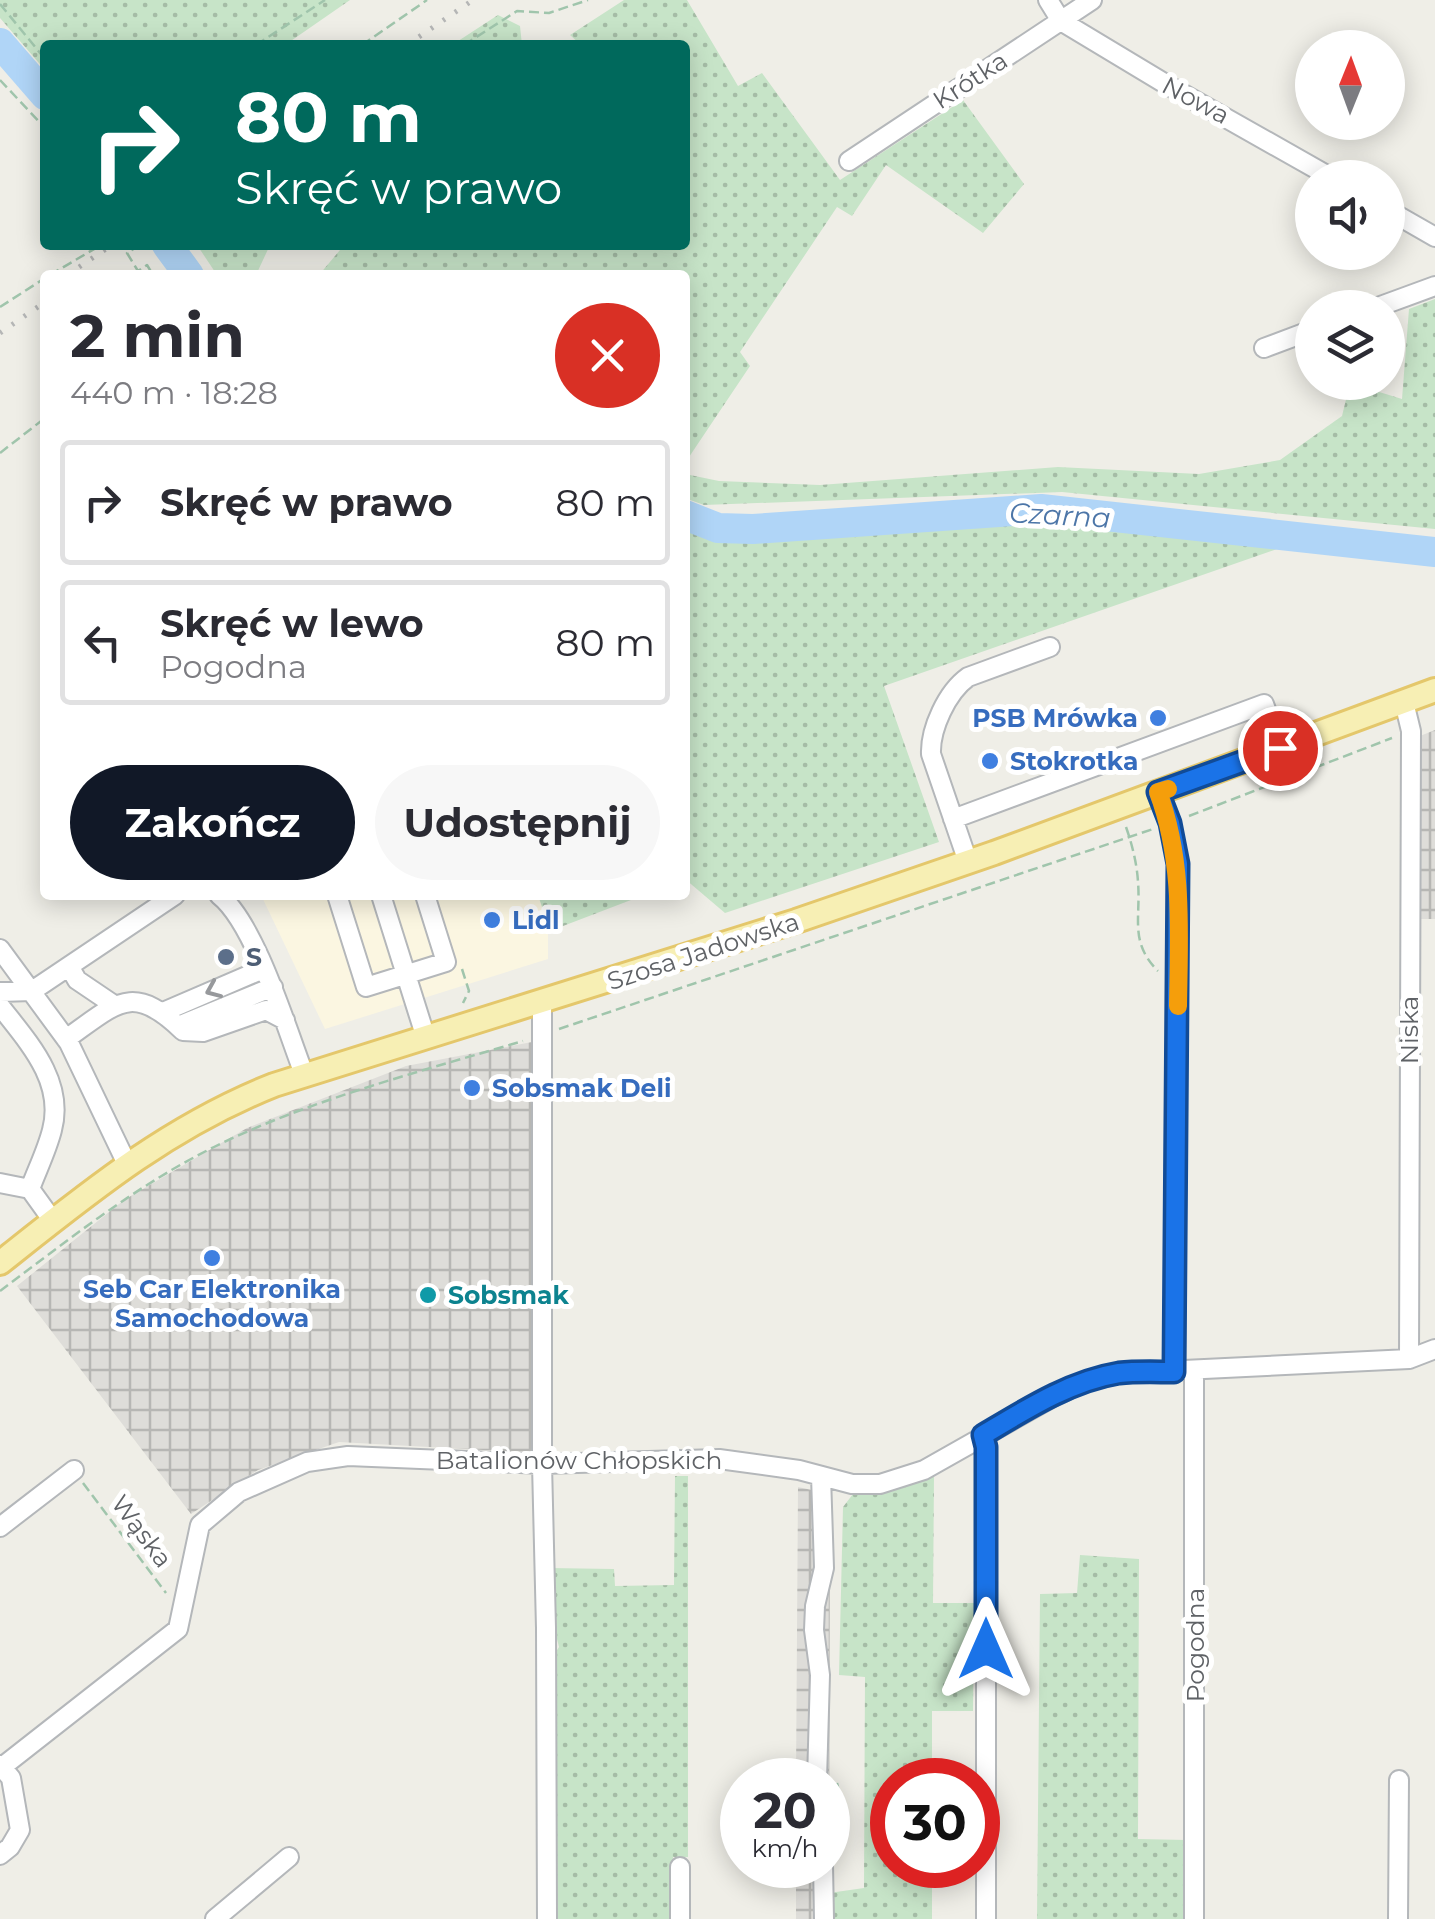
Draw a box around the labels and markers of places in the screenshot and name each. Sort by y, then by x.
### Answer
place label: PSB Mrówka [972,703,1138,733]
pin [1238,706,1323,791]
marker: PSB Mrówka [1147,707,1169,729]
place label: Stokrotka [1010,746,1138,776]
marker: Stokrotka [979,750,1001,772]
place label: Lidl [512,905,559,935]
marker: Lidl [481,909,503,931]
place label: S [246,942,262,972]
marker: S [215,946,237,968]
place label: Sobsmak Deli [492,1073,671,1103]
marker: Sobsmak Deli [461,1077,483,1099]
marker: Seb Car Elektronika Samochodowa [201,1247,223,1269]
place label: Seb Car Elektronika Samochodowa [83,1274,341,1333]
place label: Sobsmak [448,1280,570,1310]
marker: Sobsmak [417,1284,439,1306]

